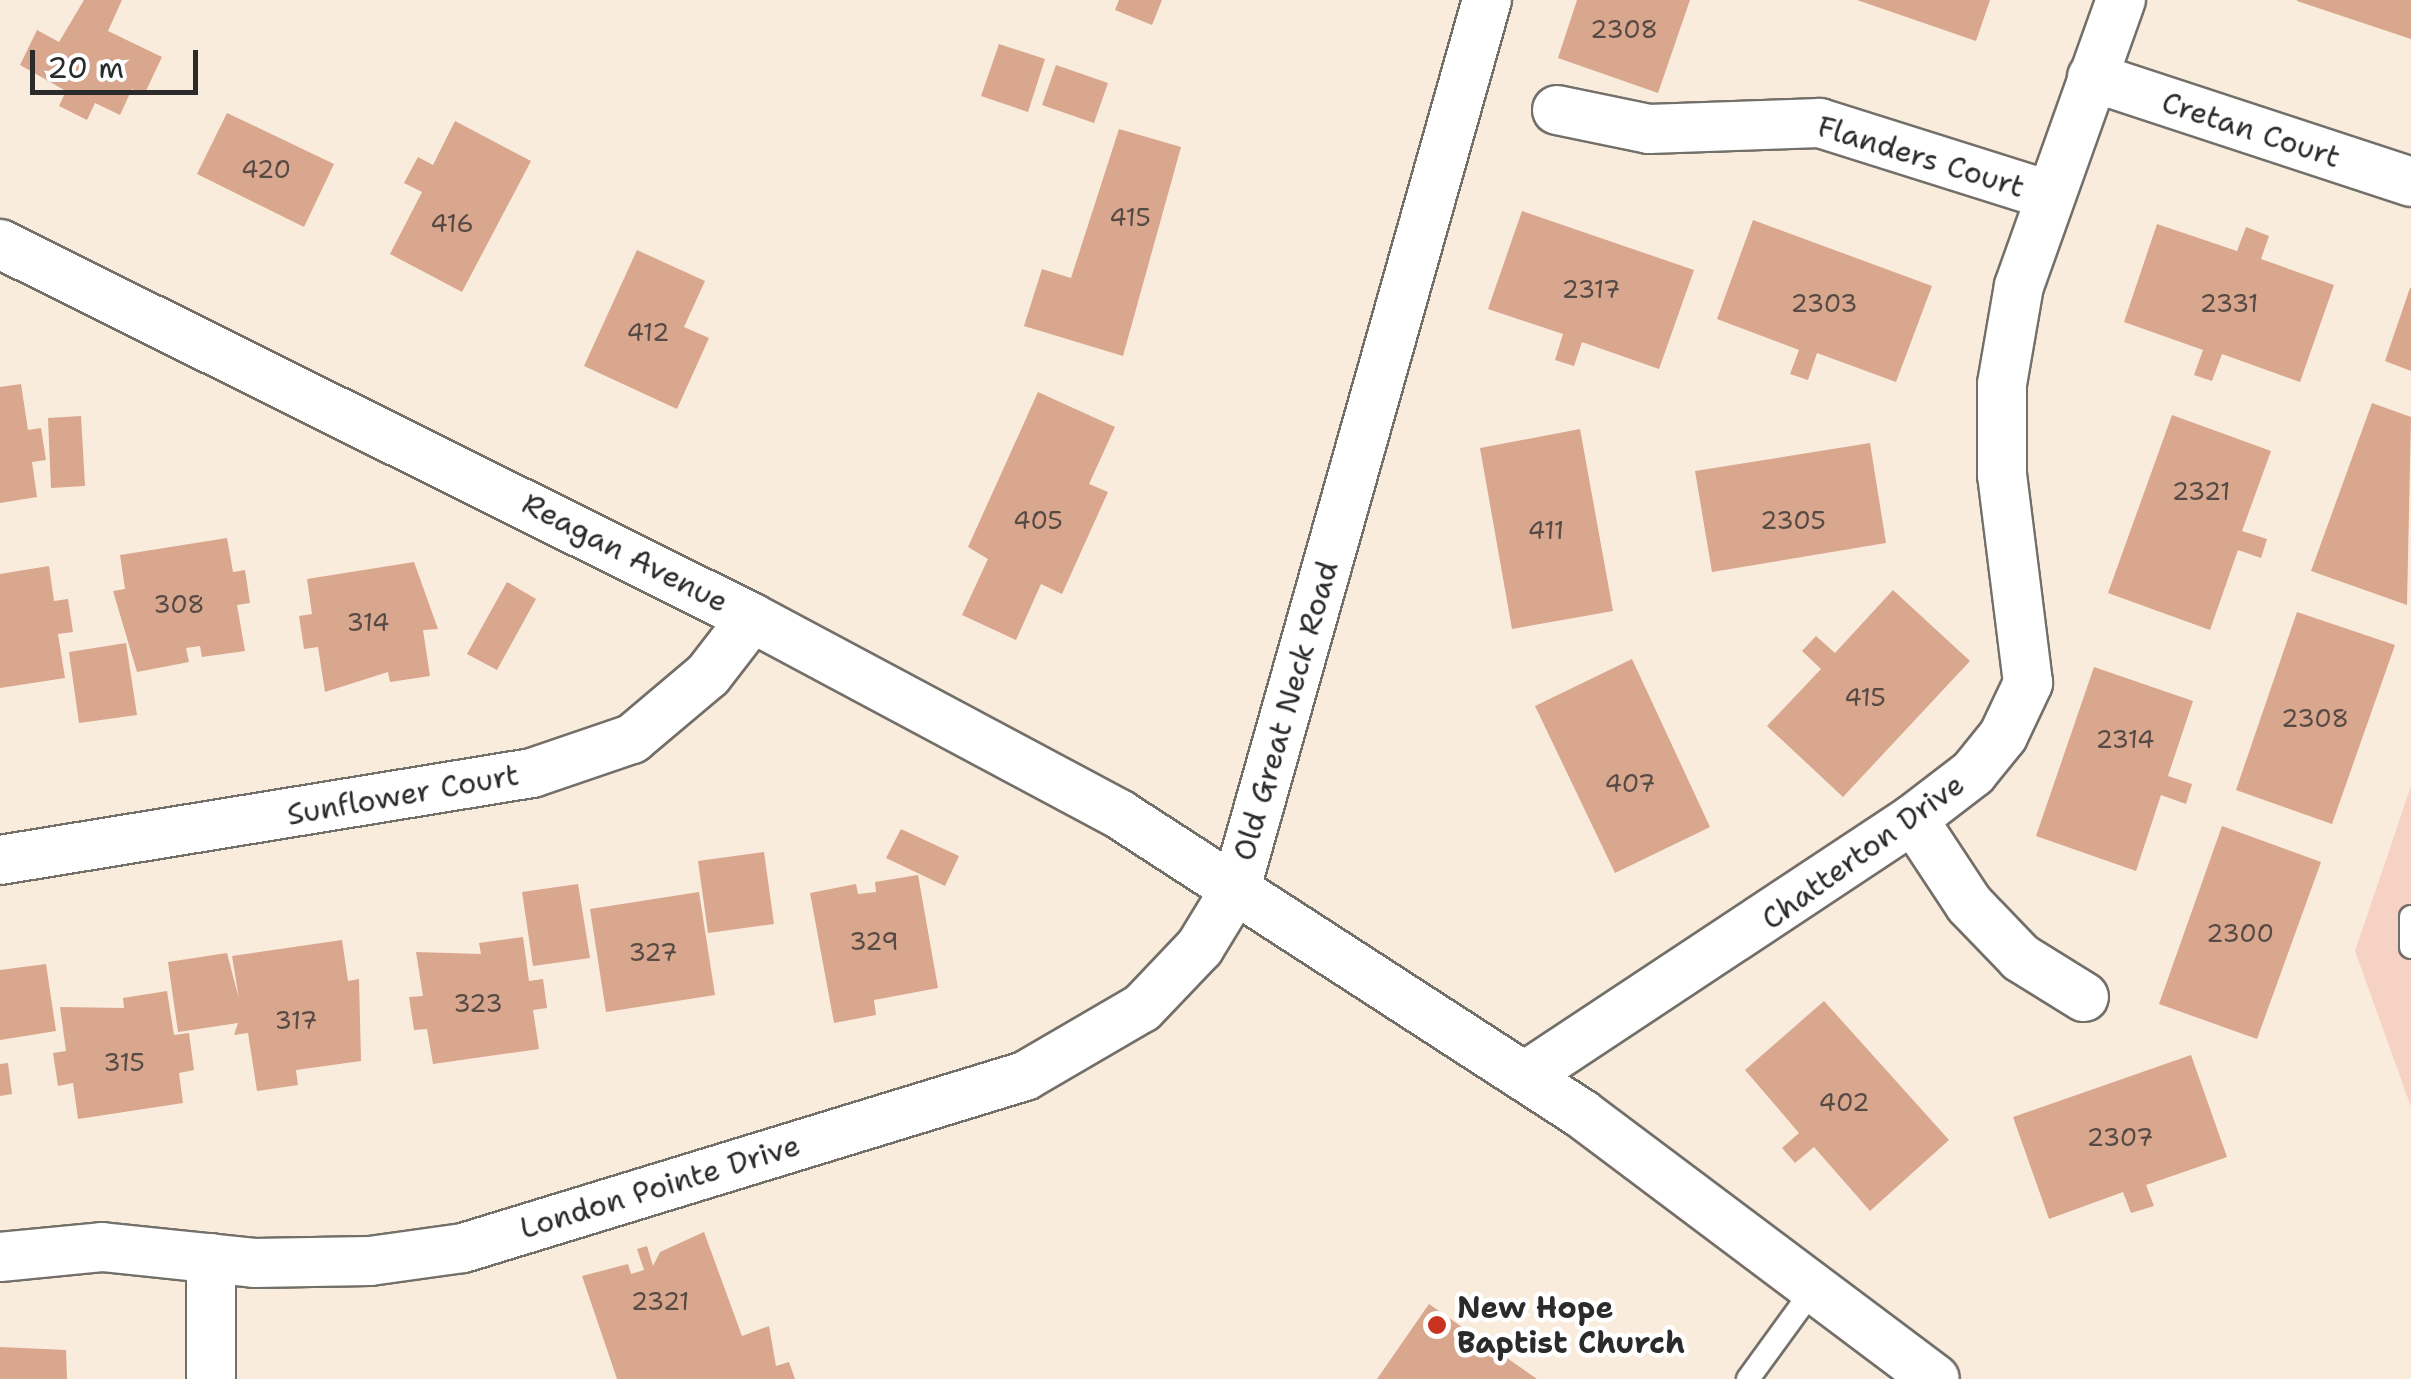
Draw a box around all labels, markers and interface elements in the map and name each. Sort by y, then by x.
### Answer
house number: 2308 [1590,14,1658,44]
scale bar [35,30,202,92]
text: 20 m [47,47,124,88]
street label: Cretan Court [2157,84,2345,176]
street label: Flanders Court [1813,108,2029,206]
house number: 420 [241,154,291,184]
house number: 415 [1109,202,1151,232]
house number: 416 [430,208,474,238]
house number: 2317 [1561,274,1621,304]
house number: 2303 [1791,288,1857,318]
house number: 2331 [2200,288,2258,318]
house number: 412 [627,317,669,347]
house number: 2321 [2172,476,2230,506]
street label: Reagan Avenue [516,486,734,620]
house number: 405 [1013,505,1063,535]
house number: 2305 [1760,505,1826,535]
house number: 411 [1528,515,1564,545]
street label: Old Great Neck Road [1226,557,1346,865]
house number: 308 [153,589,205,619]
house number: 314 [347,607,389,637]
house number: 415 [1844,682,1886,712]
house number: 2308 [2281,703,2349,733]
house number: 2314 [2095,724,2155,754]
street label: Sunflower Court [284,757,522,833]
street label: Chatterton Drive [1755,766,1971,938]
house number: 407 [1605,768,1655,798]
house number: 2300 [2206,918,2274,948]
house number: 329 [849,926,899,956]
house number: 327 [628,937,678,967]
house number: 323 [453,988,503,1018]
house number: 317 [275,1005,317,1035]
house number: 315 [103,1047,145,1077]
house number: 402 [1819,1087,1869,1117]
house number: 2307 [2087,1122,2153,1152]
street label: London Pointe Drive [516,1127,804,1247]
house number: 2321 [631,1286,689,1316]
place label: New Hope Baptist Church [1457,1290,1685,1360]
marker: New Hope Baptist Church [1426,1314,1448,1336]

